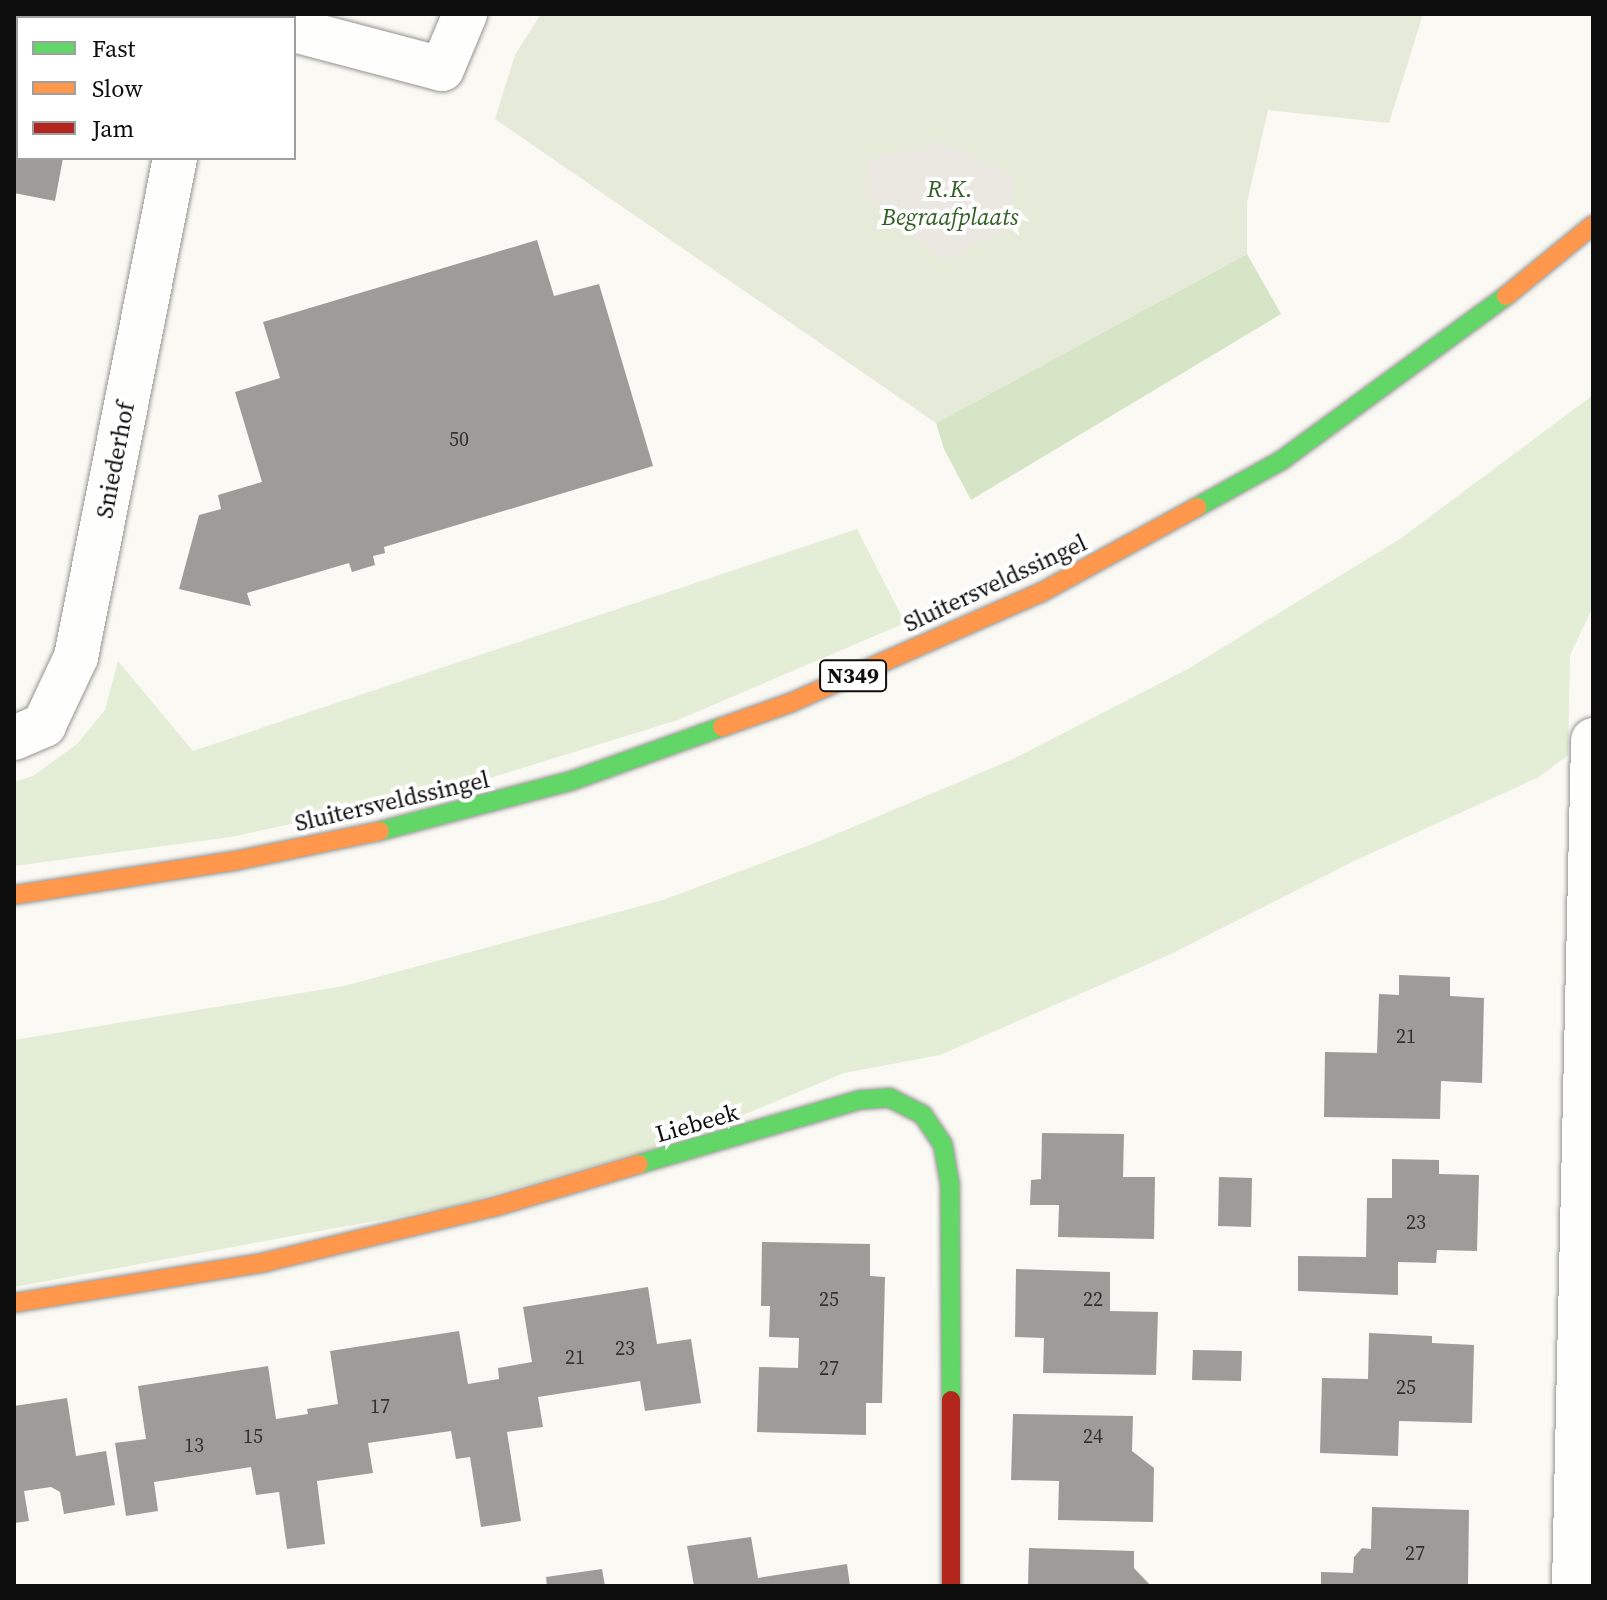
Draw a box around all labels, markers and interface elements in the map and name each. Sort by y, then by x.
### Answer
legend [16,16,296,160]
text: Fast [92,32,135,65]
text: Slow [92,72,143,105]
text: Jam [92,112,134,145]
park label: R.K. Begraafplaats [882,175,1018,231]
street label: Sniederhof [90,399,140,521]
house number: 50 [449,427,469,451]
street label: Sluitersveldssingel [899,528,1091,638]
road number: N349 [819,658,887,694]
street label: Sluitersveldssingel [292,765,492,837]
house number: 21 [1396,1024,1416,1048]
street label: Liebeek [652,1097,742,1149]
house number: 23 [1406,1210,1426,1234]
house number: 25 [819,1287,839,1311]
house number: 22 [1083,1287,1103,1311]
house number: 23 [615,1336,635,1360]
house number: 21 [565,1345,585,1369]
house number: 27 [819,1356,839,1380]
house number: 25 [1396,1375,1416,1399]
house number: 17 [370,1394,390,1418]
house number: 15 [243,1424,263,1448]
house number: 24 [1083,1424,1103,1448]
house number: 13 [184,1433,204,1457]
house number: 27 [1405,1541,1425,1565]

